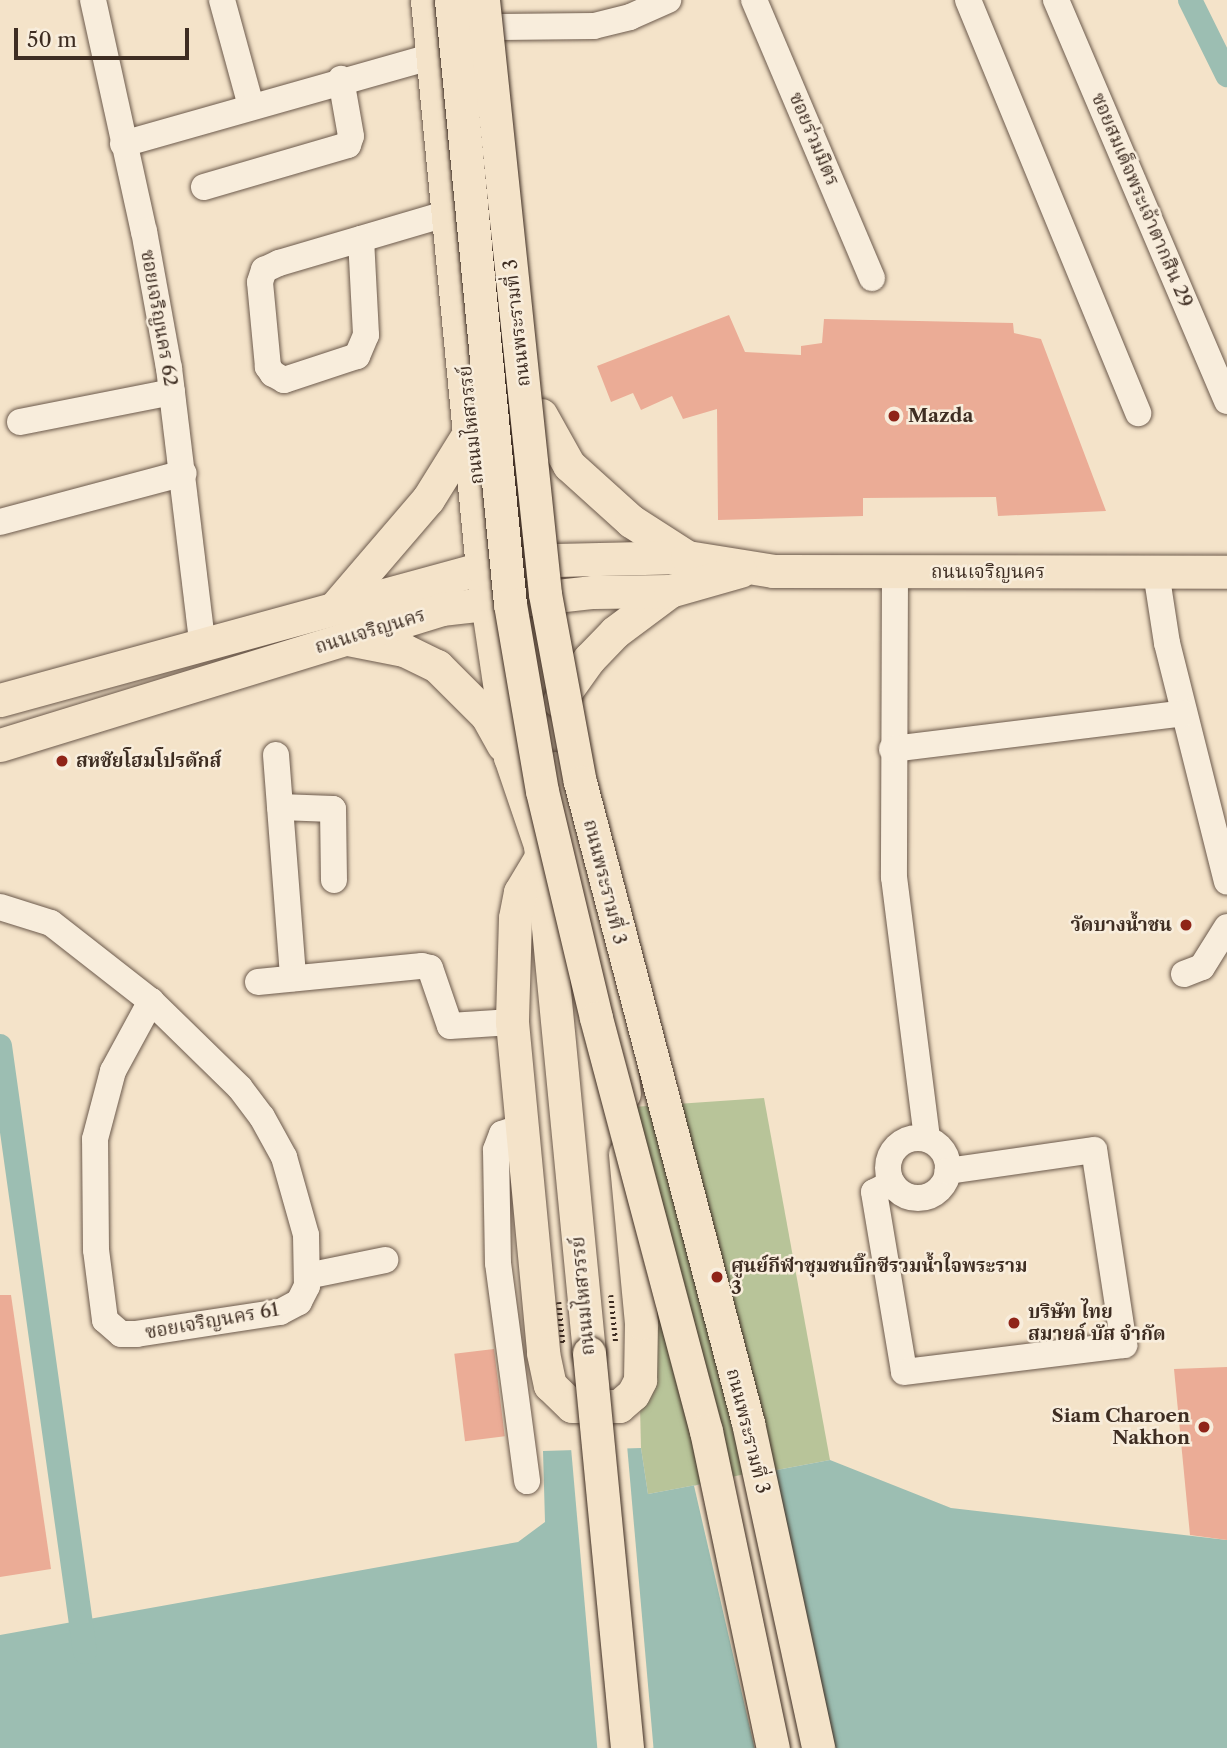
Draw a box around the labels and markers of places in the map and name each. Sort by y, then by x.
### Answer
place label: Mazda [908,405,973,427]
marker: Mazda [886,408,902,424]
place label: สหชัยโฮมโปรดักส์ [76,750,221,772]
marker: สหชัยโฮมโปรดักส์ [54,753,70,769]
place label: วัดบางน้ำชน [1071,914,1172,936]
marker: วัดบางน้ำชน [1178,917,1194,933]
place label: ศูนย์กีฬาชุมชนบิ๊กซีรวมน้ำใจพระราม 3 [731,1255,1028,1299]
marker: ศูนย์กีฬาชุมชนบิ๊กซีรวมน้ำใจพระราม 3 [709,1269,725,1285]
place label: บริษัท ไทย สมายล์ บัส จำกัด [1028,1301,1166,1345]
marker: บริษัท ไทย สมายล์ บัส จำกัด [1006,1315,1022,1331]
place label: Siam Charoen Nakhon [1052,1405,1190,1449]
marker: Siam Charoen Nakhon [1196,1419,1212,1435]

